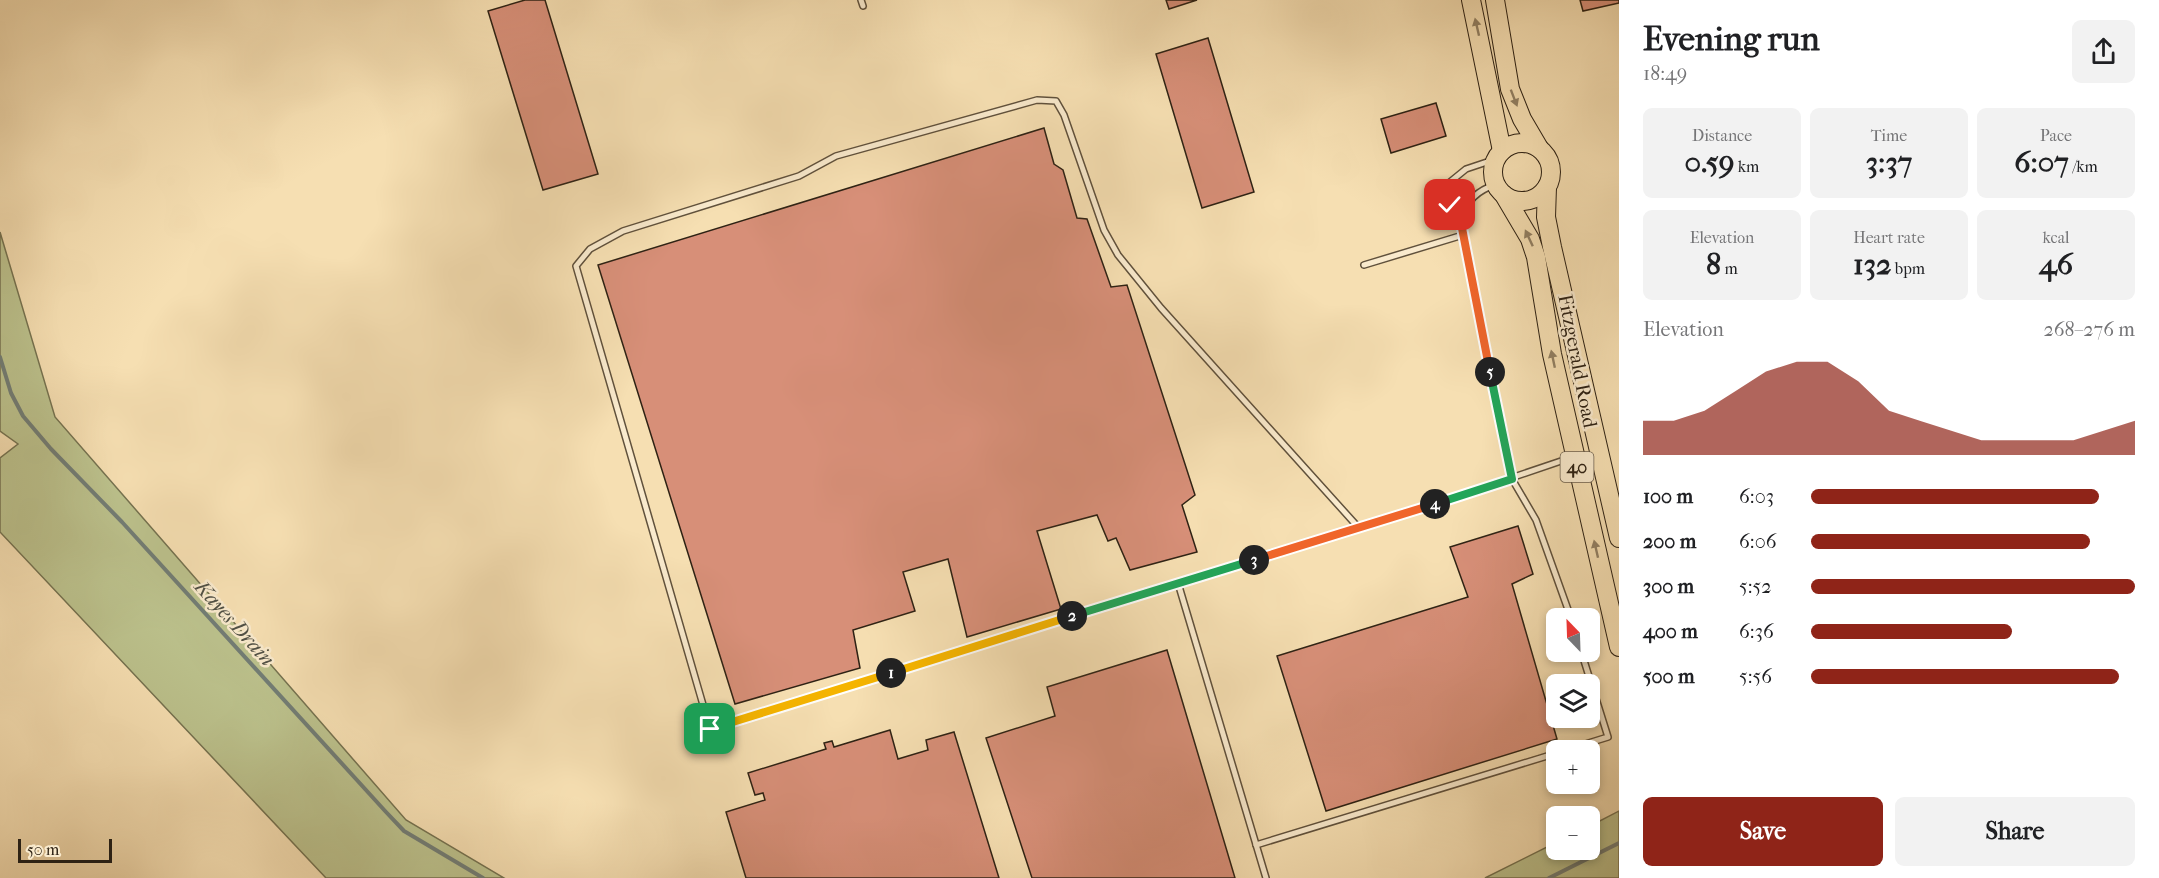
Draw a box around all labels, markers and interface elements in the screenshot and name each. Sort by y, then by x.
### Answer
one-way arrow [1471,18,1481,37]
text: Evening run [1643,20,1820,59]
button: share [2072,20,2135,83]
text: 18:49 [1643,62,1687,85]
one-way arrow [1509,90,1519,108]
text: Distance [1692,126,1752,145]
text: Time [1871,126,1907,145]
text: Pace [2040,126,2072,145]
text: 0.59 [1685,145,1734,180]
text: 3:37 [1866,145,1912,180]
text: 6:07 [2014,145,2069,180]
text: km [1734,157,1759,176]
text: /km [2069,157,2098,176]
pin [1424,179,1475,230]
icon: check [1433,188,1466,221]
text: Elevation [1690,228,1754,247]
text: Heart rate [1853,228,1925,247]
text: kcal [2043,228,2069,247]
one-way arrow [1524,230,1533,247]
text: 8 [1706,247,1721,282]
text: 132 [1853,247,1891,282]
text: 46 [2039,247,2073,282]
text: m [1721,259,1738,278]
text: bpm [1891,259,1925,278]
street label: Fitzgerald Road [1553,292,1602,431]
text: Elevation [1643,318,1724,341]
text: 268–276 m [2043,318,2135,341]
one-way arrow [1548,350,1558,368]
pin: 5 [1475,357,1505,387]
text: 5 [1487,362,1493,381]
road number: 40 [1560,452,1594,482]
text: 100 m [1643,485,1693,508]
text: 6:03 [1739,485,1774,508]
pin: 4 [1420,489,1450,519]
text: 4 [1430,494,1440,513]
text: 200 m [1643,530,1696,553]
text: 6:06 [1739,530,1777,553]
one-way arrow [1591,540,1601,558]
pin: 3 [1239,545,1269,575]
text: 3 [1251,550,1257,569]
water label: Kayes Drain [189,574,280,671]
text: 300 m [1643,575,1694,598]
text: 5:52 [1739,575,1771,598]
pin: 2 [1057,601,1087,631]
text: 2 [1068,606,1076,625]
north arrow [1546,608,1600,662]
map controls [1546,608,1600,860]
text: 400 m [1643,620,1698,643]
text: 6:36 [1739,620,1774,643]
pin: 1 [876,658,906,688]
text: 1 [888,663,894,682]
text: 500 m [1643,665,1695,688]
text: 5:56 [1739,665,1772,688]
button: layers [1546,674,1600,728]
pin [684,703,735,754]
icon: arrive [693,712,726,745]
button: + [1546,740,1600,794]
button: Save [1643,797,1883,866]
button: Share [1895,797,2135,866]
button: − [1546,806,1600,860]
scale bar [18,836,112,864]
text: 50 m [27,840,59,859]

